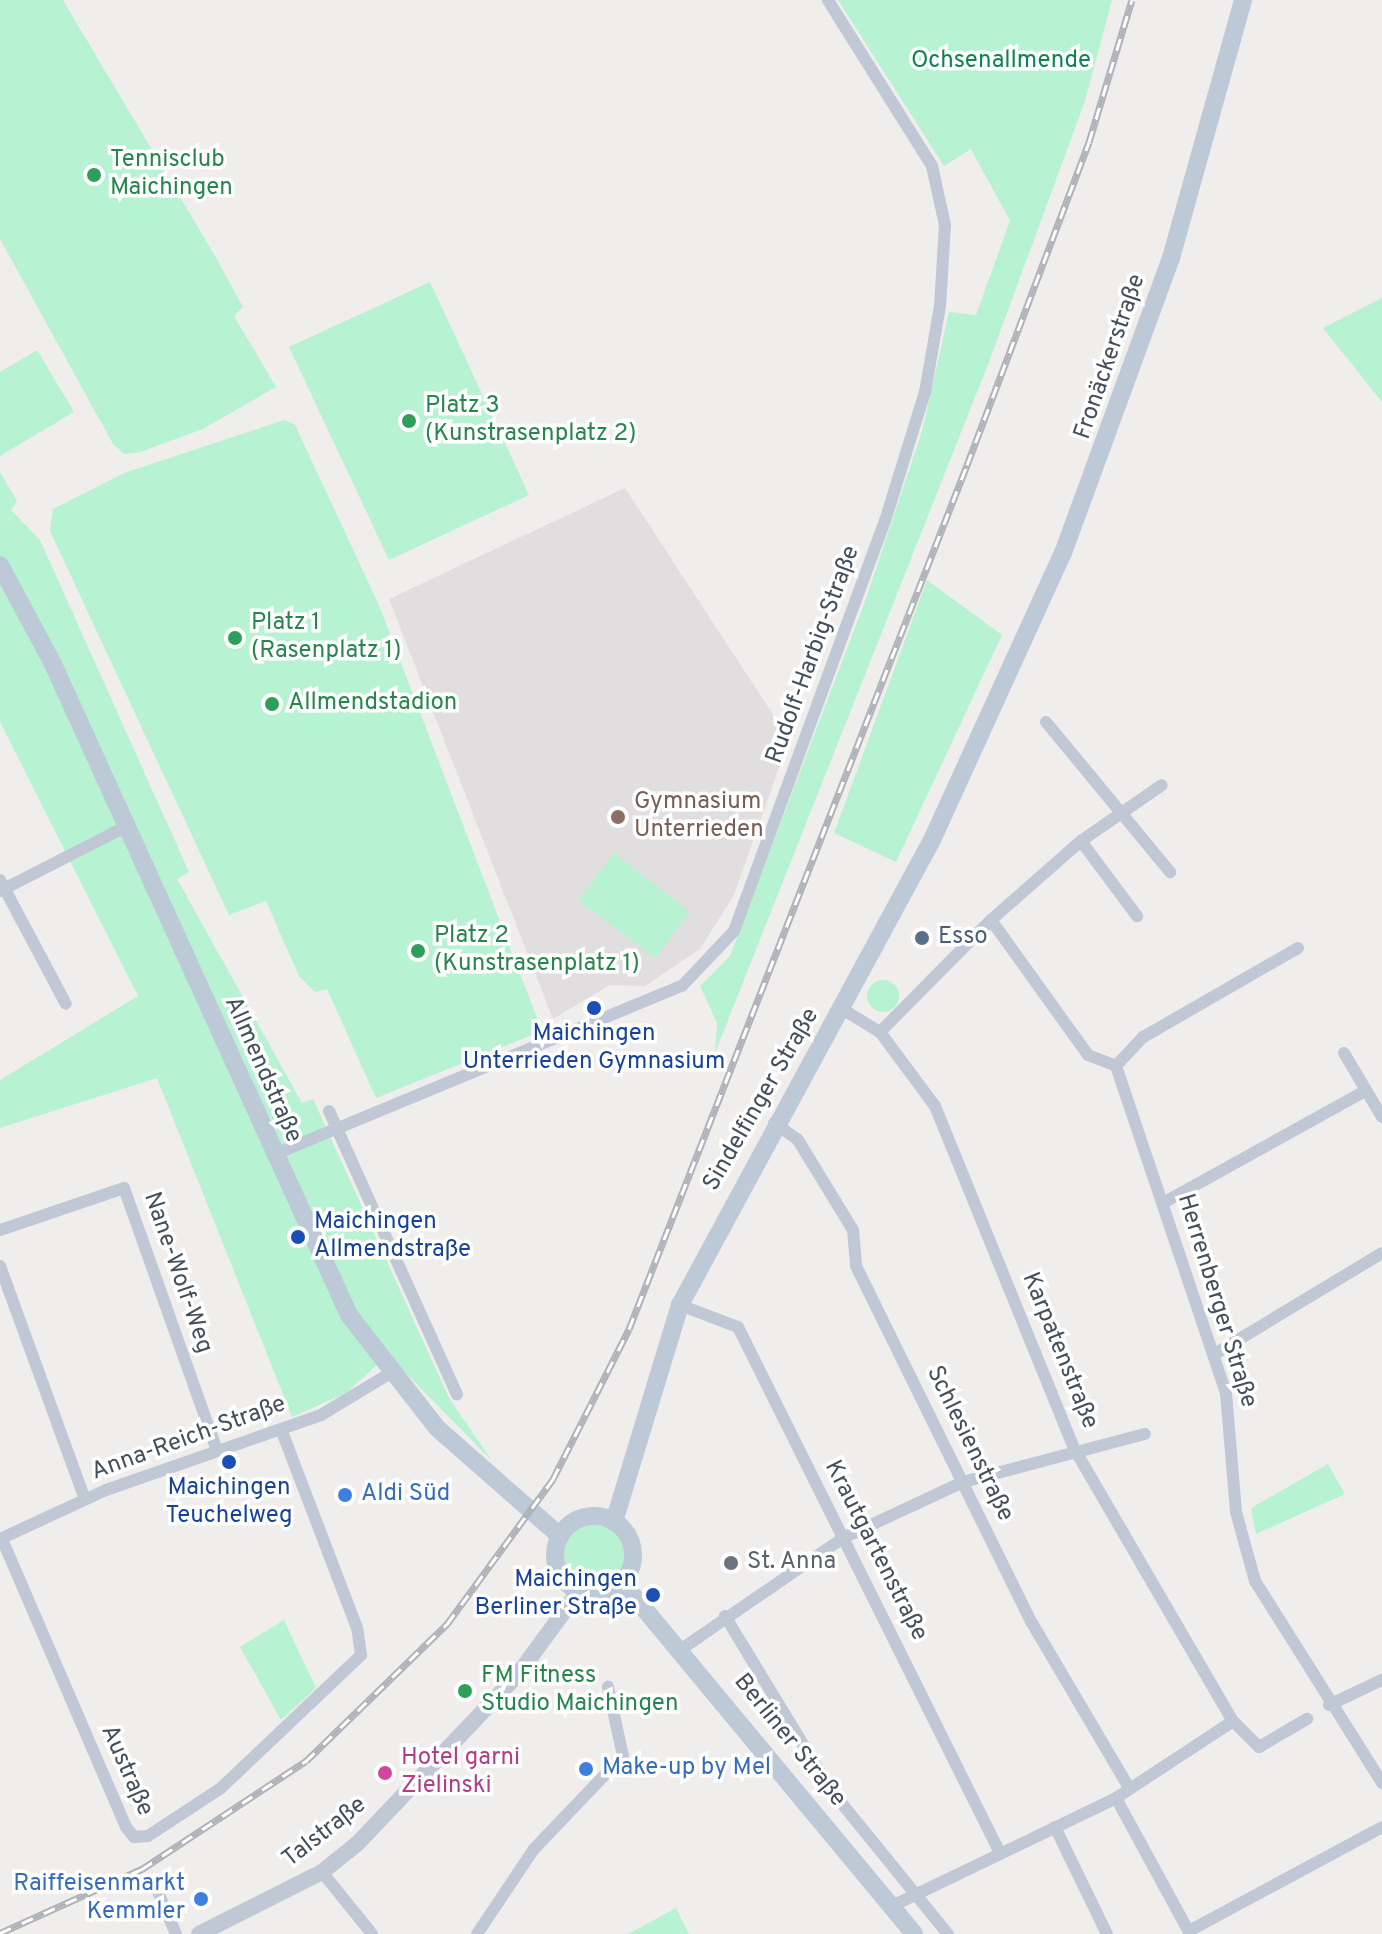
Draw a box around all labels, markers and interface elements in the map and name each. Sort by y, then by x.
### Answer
park label: Ochsenallmende [911,48,1091,76]
place label: Tennisclub Maichingen [110,147,233,203]
marker: Tennisclub Maichingen [85,166,103,184]
street label: Fronäckerstraße [1069,271,1153,443]
place label: Platz 3 (Kunstrasenplatz 2) [425,393,636,449]
marker: Platz 3 (Kunstrasenplatz 2) [400,412,418,430]
street label: Rudolf-Harbig-Straße [761,542,867,768]
place label: Platz 1 (Rasenplatz 1) [251,610,401,666]
marker: Platz 1 (Rasenplatz 1) [226,629,244,647]
place label: Allmendstadion [288,690,457,718]
marker: Allmendstadion [263,695,281,713]
place label: Gymnasium Unterrieden [634,789,764,845]
marker: Gymnasium Unterrieden [609,808,627,826]
place label: Platz 2 (Kunstrasenplatz 1) [434,923,640,979]
place label: Esso [938,924,988,952]
marker: Esso [913,929,931,947]
marker: Platz 2 (Kunstrasenplatz 1) [409,942,427,960]
street label: Allmendstraße [217,993,307,1147]
marker: Maichingen Unterrieden Gymnasium [585,999,603,1017]
street label: Sindelfinger Straße [698,1003,826,1197]
place label: Maichingen Unterrieden Gymnasium [463,1021,725,1077]
street label: Nane-Wolf-Weg [136,1189,218,1357]
street label: Herrenberger Straße [1170,1191,1262,1411]
place label: Maichingen Allmendstraße [314,1209,471,1265]
marker: Maichingen Allmendstraße [289,1228,307,1246]
street label: Karpatenstraße [1015,1269,1103,1433]
street label: Schlesienstraße [919,1362,1019,1526]
street label: Anna-Reich-Straße [88,1390,290,1488]
marker: Maichingen Teuchelweg [220,1453,238,1471]
street label: Krautgartenstraße [817,1456,933,1646]
place label: Maichingen Teuchelweg [166,1475,292,1531]
place label: Aldi Süd [361,1481,450,1509]
marker: Aldi Süd [336,1486,354,1504]
place label: St. Anna [747,1549,837,1577]
marker: St. Anna [722,1554,740,1572]
place label: Maichingen Berliner Straße [474,1567,637,1623]
marker: Maichingen Berliner Straße [644,1586,662,1604]
place label: FM Fitness Studio Maichingen [481,1663,678,1719]
street label: Berliner Straße [727,1669,851,1813]
marker: FM Fitness Studio Maichingen [456,1682,474,1700]
street label: Austraße [93,1721,159,1821]
place label: Hotel garni Zielinski [401,1745,520,1801]
place label: Make-up by Mel [602,1755,771,1783]
marker: Make-up by Mel [577,1760,595,1778]
marker: Hotel garni Zielinski [376,1764,394,1782]
street label: Talstraße [277,1791,373,1875]
place label: Raiffeisenmarkt Kemmler [13,1871,185,1927]
marker: Raiffeisenmarkt Kemmler [192,1890,210,1908]

